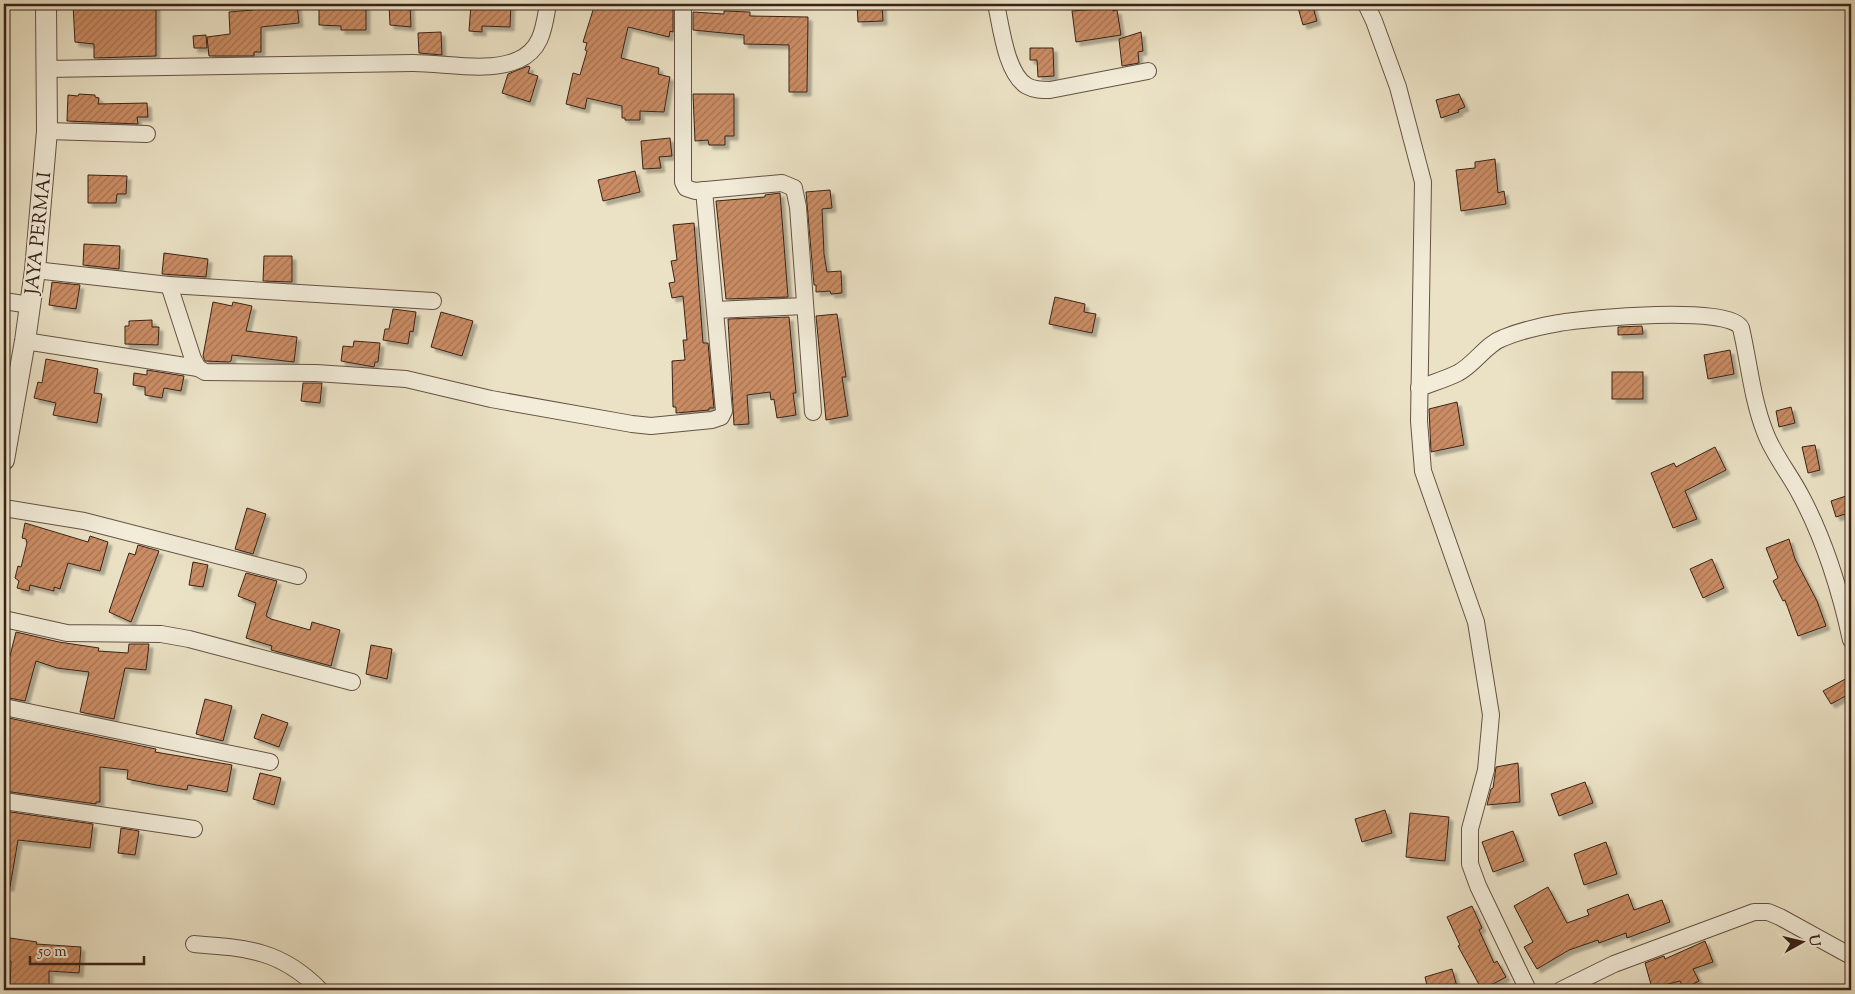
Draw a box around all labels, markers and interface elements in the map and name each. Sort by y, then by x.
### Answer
street label: JAYA PERMAI [20,170,59,297]
north arrow [1778,916,1828,966]
text: U [1802,933,1824,948]
scale bar [30,934,144,966]
text: 50 m [37,942,67,963]

